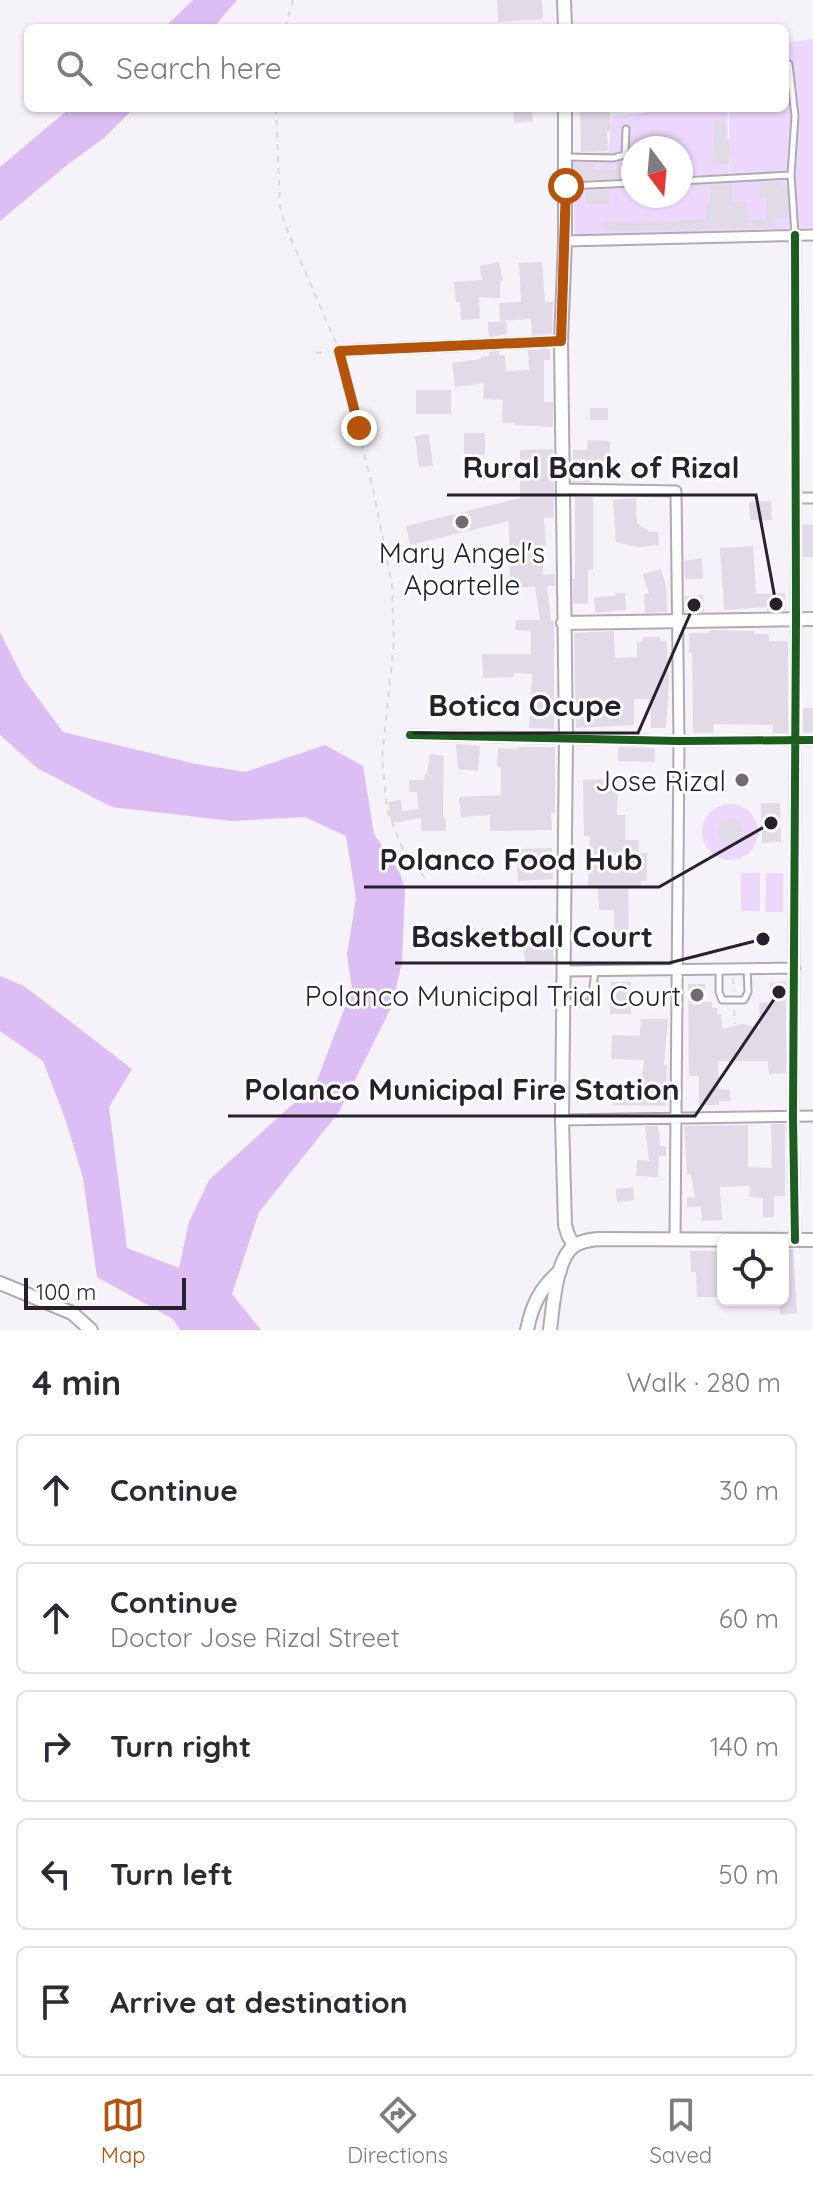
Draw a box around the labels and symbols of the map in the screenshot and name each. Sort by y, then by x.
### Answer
north arrow [621,136,693,208]
route start [548,168,584,204]
route end [341,410,377,446]
callout: Rural Bank of Rizal [447,441,756,495]
text: Rural Bank of Rizal [462,448,740,486]
marker: Mary Angel's Apartelle [453,513,471,531]
place label: Mary Angel's Apartelle [379,535,545,602]
callout: Botica Ocupe [413,679,638,733]
text: Botica Ocupe [428,686,622,724]
place label: Jose Rizal [595,763,726,798]
marker: Jose Rizal [733,771,751,789]
callout: Polanco Food Hub [364,833,659,887]
text: Polanco Food Hub [379,840,643,878]
callout: Basketball Court [395,909,669,963]
text: Basketball Court [411,917,653,955]
place label: Polanco Municipal Trial Court [305,978,681,1013]
marker: Polanco Municipal Trial Court [688,986,706,1004]
callout: Polanco Municipal Fire Station [228,1062,695,1116]
text: Polanco Municipal Fire Station [244,1070,680,1108]
scale bar [24,1274,186,1310]

